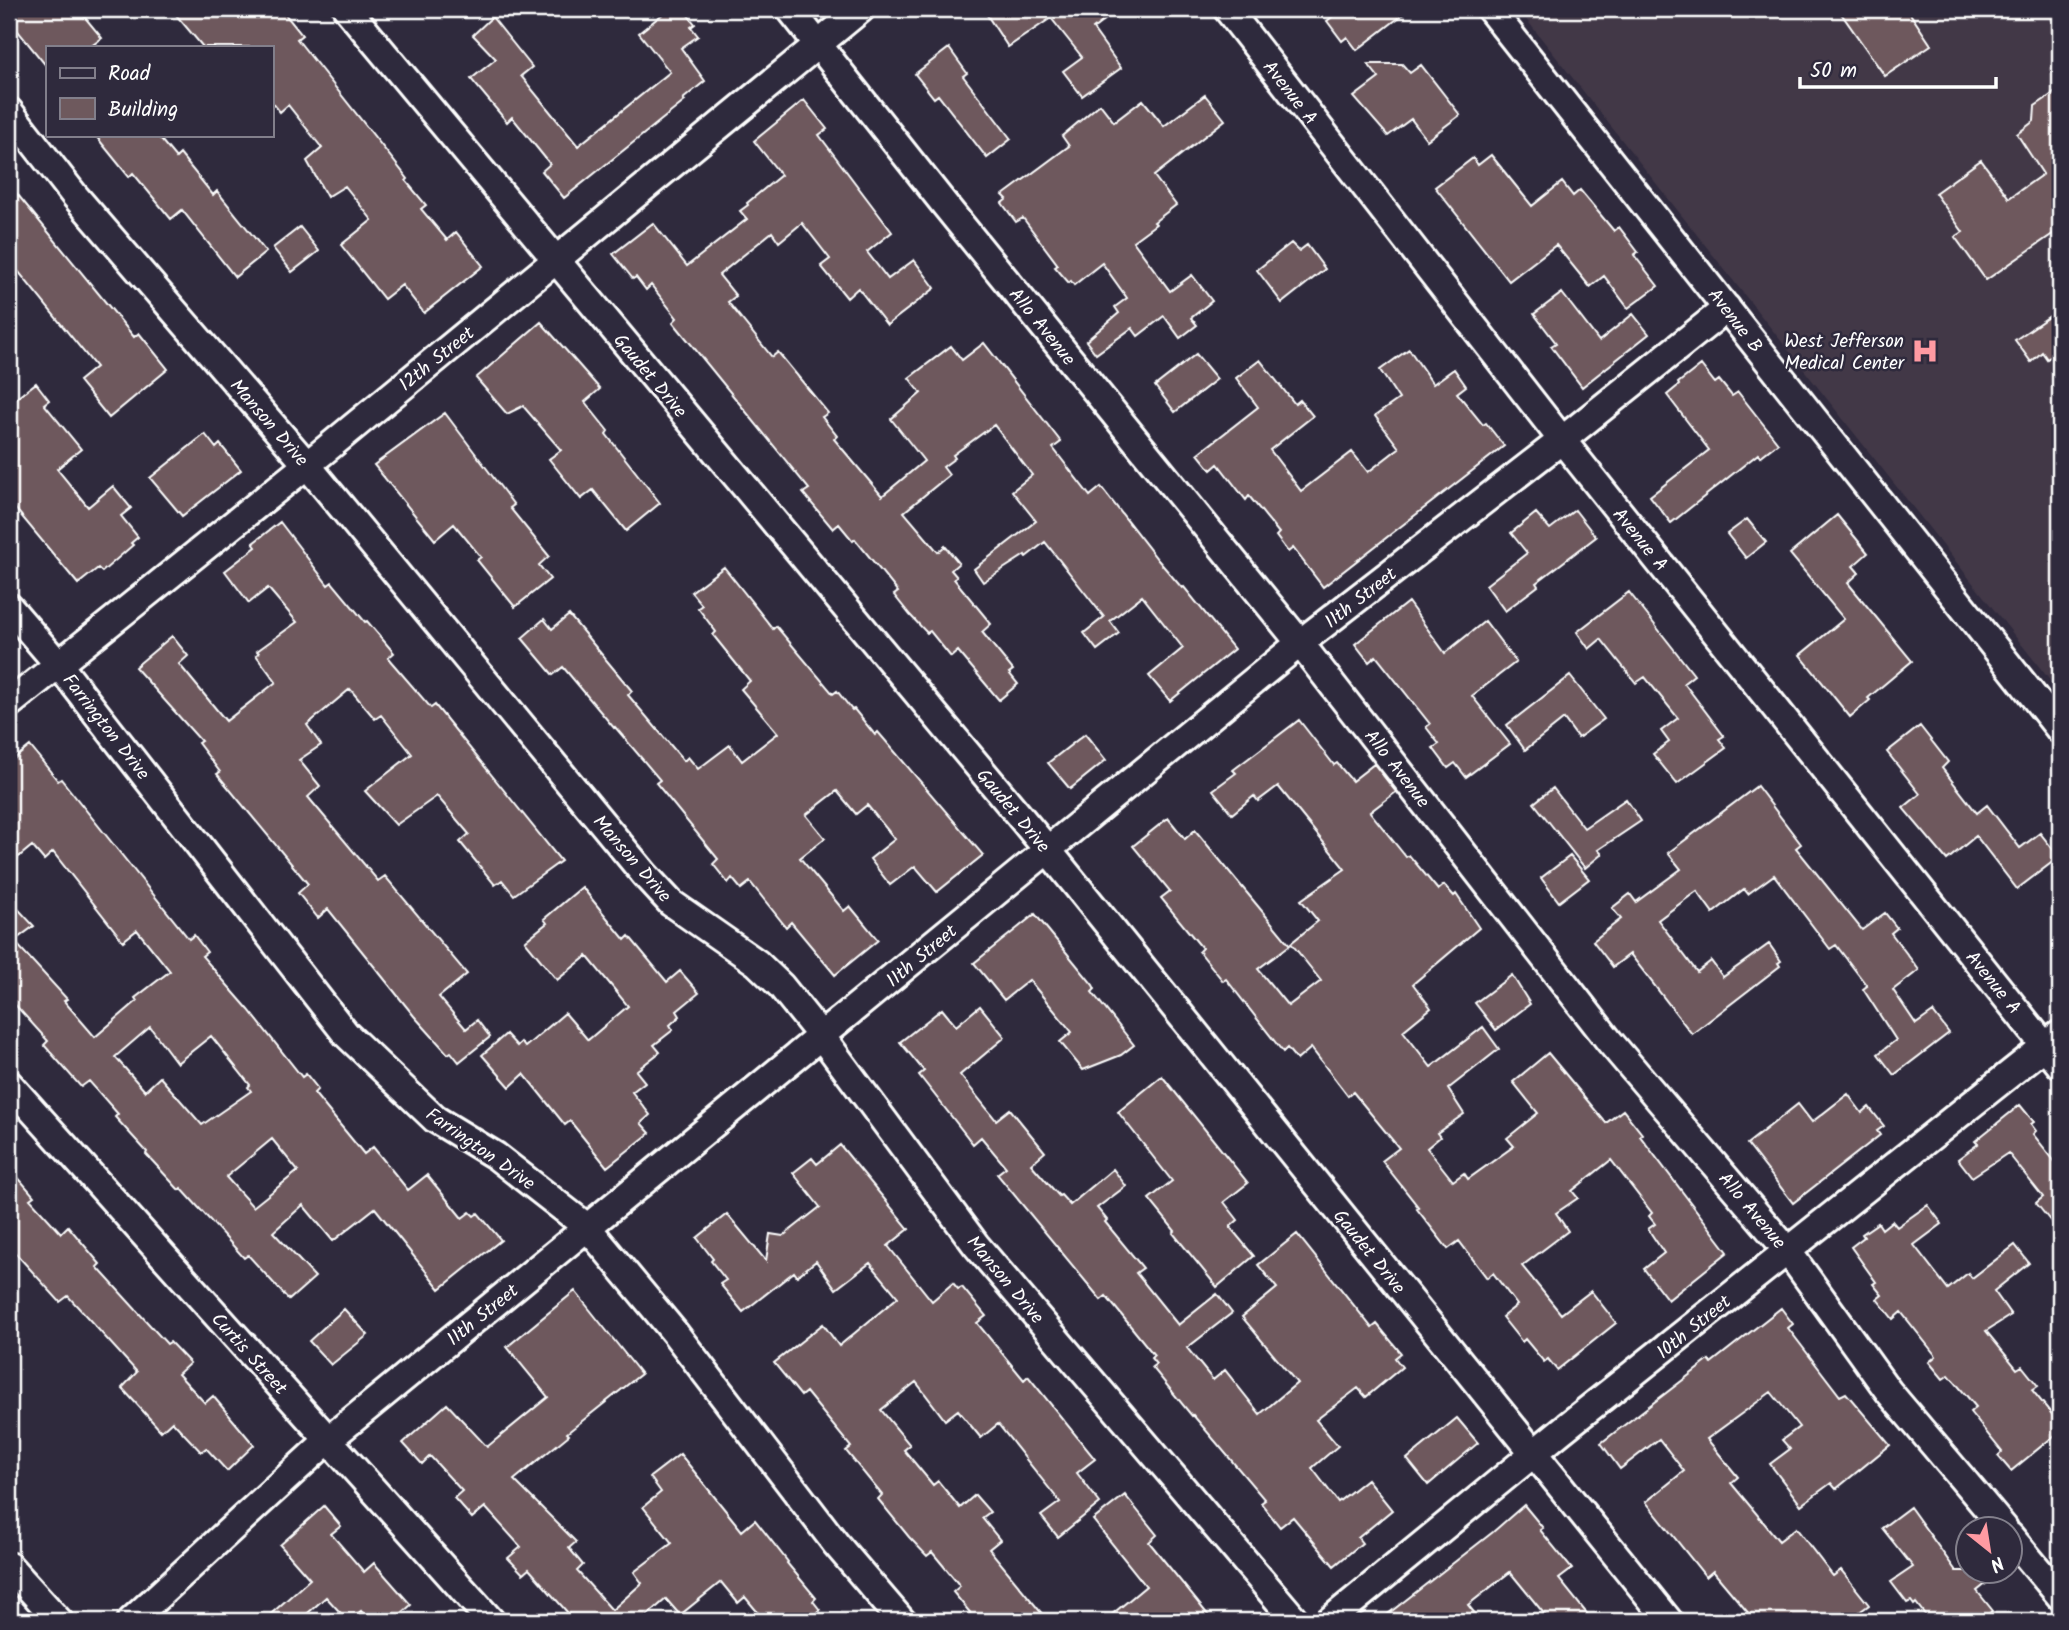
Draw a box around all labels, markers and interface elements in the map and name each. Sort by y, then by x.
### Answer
legend [46,46,273,136]
scale bar [1800,46,1996,90]
street label: Avenue A [1254,54,1324,132]
text: 50 m [1810,55,1857,88]
text: Road [108,58,151,91]
text: Building [108,94,178,127]
street label: Allo Avenue [1001,282,1083,373]
street label: Avenue B [1699,282,1770,360]
street label: 12th Street [393,319,482,400]
street label: Gaudet Drive [605,327,694,425]
place label: West Jefferson Medical Center [1784,327,1906,379]
hospital icon: West Jefferson Medical Center [1910,336,1940,366]
street label: Manson Drive [222,373,316,474]
street label: Avenue A [1604,502,1675,579]
street label: 11th Street [1318,560,1405,637]
street label: Farrington Drive [54,667,157,787]
street label: Allo Avenue [1356,723,1437,815]
street label: Gaudet Drive [968,762,1057,860]
street label: Manson Drive [585,809,679,910]
street label: 11th Street [880,917,965,995]
street label: Avenue A [1957,945,2028,1022]
street label: Farrington Drive [419,1101,541,1199]
street label: Allo Avenue [1710,1166,1793,1257]
street label: Gaudet Drive [1325,1203,1413,1302]
street label: Manson Drive [958,1229,1051,1332]
street label: 11th Street [441,1277,526,1354]
street label: 10th Street [1650,1288,1739,1367]
street label: Curtis Street [203,1306,294,1403]
north arrow [1954,1514,2024,1584]
text: N [1984,1547,2009,1579]

